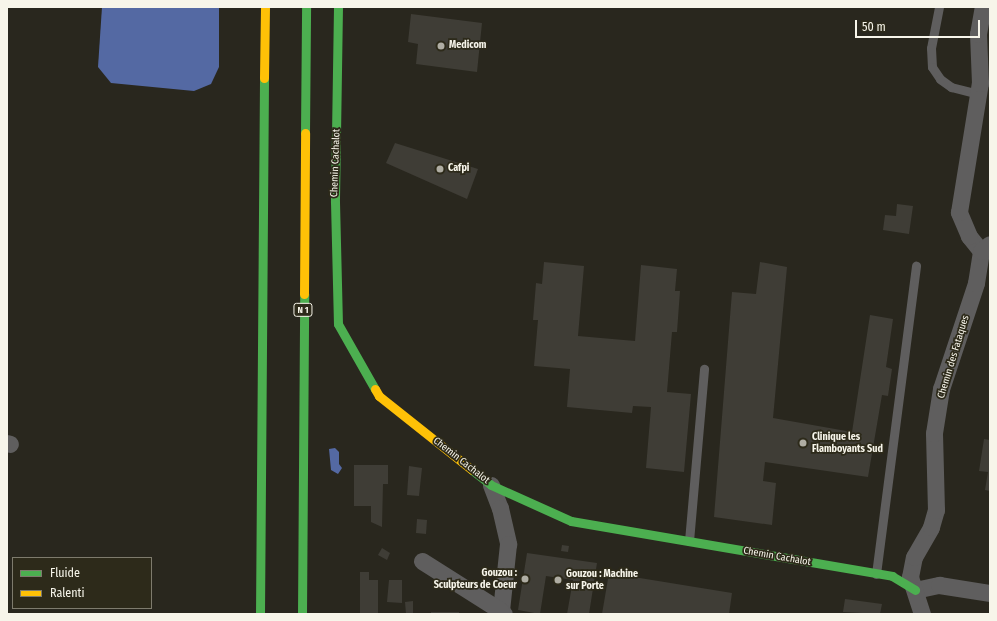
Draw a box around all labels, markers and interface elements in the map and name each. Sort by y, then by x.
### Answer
scale bar [857,12,982,38]
text: 50 m [862,20,886,34]
place label: Medicom [449,40,486,52]
marker: Medicom [436,41,446,51]
street label: Chemin Cachalot [329,129,343,197]
place label: Cafpi [448,163,469,175]
marker: Cafpi [435,164,445,174]
road number: N 1 [293,303,313,317]
street label: Chemin des Fataques [936,314,972,400]
place label: Clinique les Flamboyants Sud [812,431,883,454]
street label: Chemin Cachalot [430,435,492,487]
marker: Clinique les Flamboyants Sud [797,437,809,449]
street label: Chemin Cachalot [742,545,812,569]
legend [12,557,152,609]
text: Fluide [50,566,80,580]
place label: Gouzou : Sculpteurs de Coeur [434,567,517,590]
place label: Gouzou : Machine sur Porte [566,568,638,592]
marker: Gouzou : Sculpteurs de Coeur [520,574,530,584]
marker: Gouzou : Machine sur Porte [553,575,563,585]
text: Ralenti [50,586,85,600]

